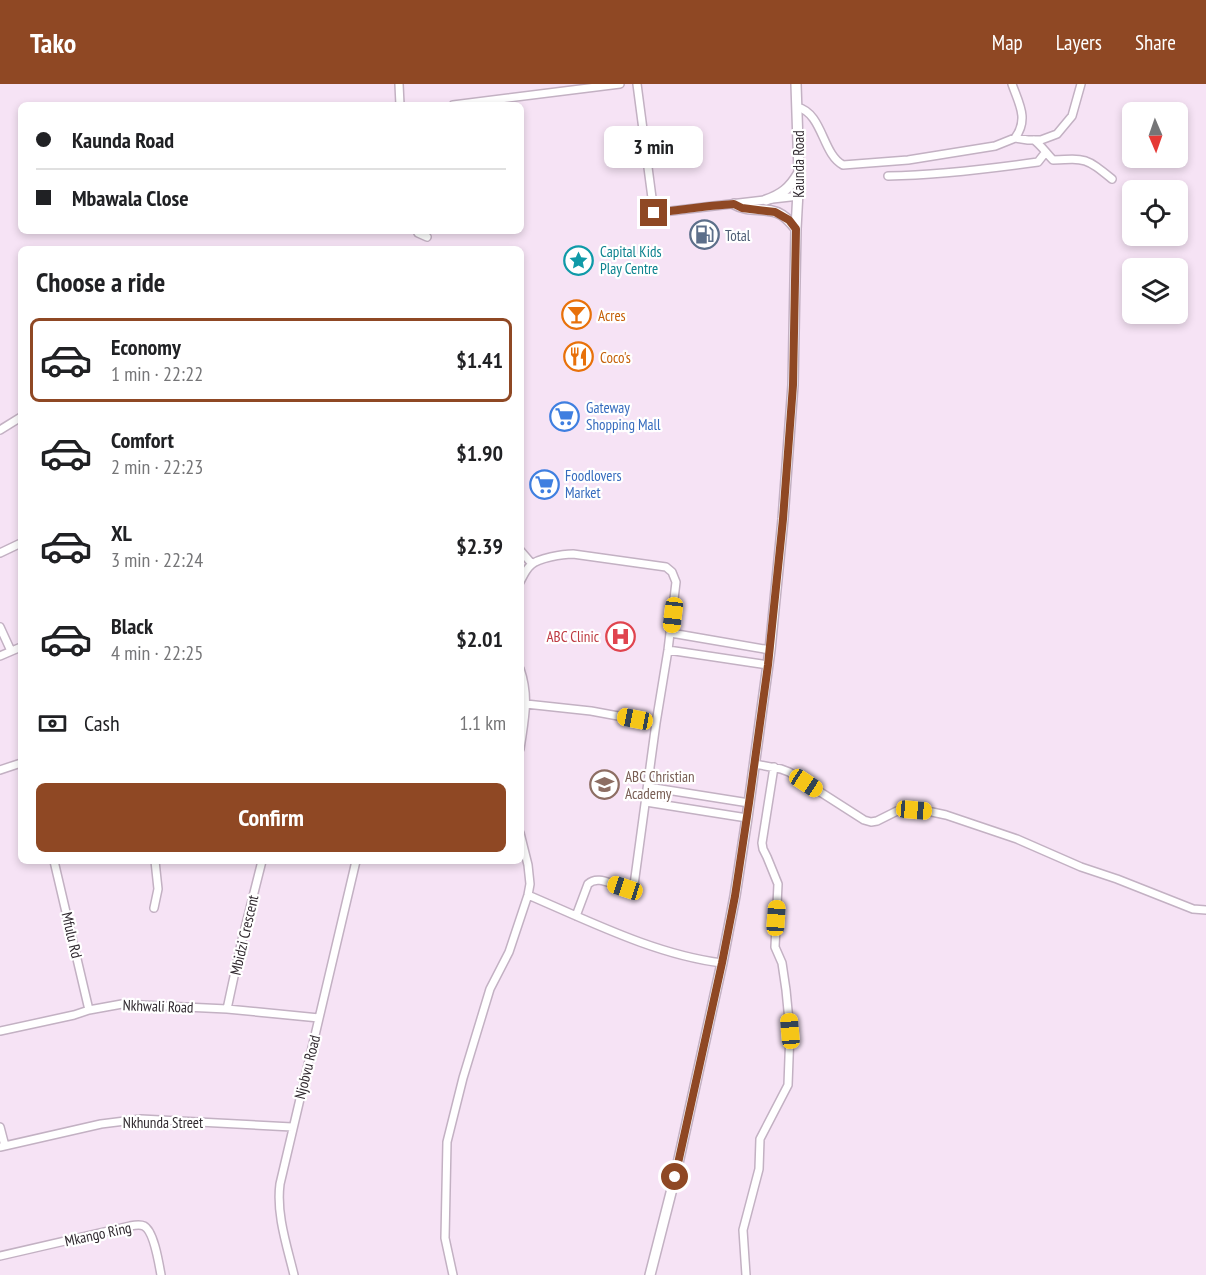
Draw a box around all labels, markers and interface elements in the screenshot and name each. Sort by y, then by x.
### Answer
text: Tako [30,24,76,61]
text: Map [992,29,1023,56]
text: Layers [1056,29,1102,56]
text: Share [1135,29,1176,56]
north arrow [1122,102,1188,168]
map controls [1122,102,1188,324]
text: Kaunda Road [72,126,174,154]
callout: 3 min [604,126,704,168]
street label: Kaunda Road [789,130,808,198]
text: 3 min [633,134,674,160]
button: locate [1122,180,1188,246]
text: Mbawala Close [72,184,189,212]
route end [640,199,667,226]
fuel station icon: Total [688,219,720,251]
place label: Total [725,226,751,245]
place label: Capital Kids Play Centre [600,242,661,278]
place icon: Capital Kids Play Centre [563,244,595,276]
button: layers [1122,258,1188,324]
text: Choose a ride [36,265,165,299]
bar icon: Acres [561,299,593,331]
place label: Acres [598,306,626,325]
icon: car [39,333,93,387]
text: Economy [111,333,181,361]
restaurant icon: Coco's [563,341,595,373]
text: $1.41 [456,346,503,374]
place label: Coco's [600,348,631,367]
text: 1 min · 22:22 [111,361,203,387]
place label: Gateway Shopping Mall [586,398,661,434]
supermarket icon: Gateway Shopping Mall [549,400,581,432]
icon: car [39,426,93,480]
text: Comfort [111,426,174,454]
text: $1.90 [456,439,503,467]
text: 2 min · 22:23 [111,454,203,480]
place label: Foodlovers Market [565,466,622,502]
supermarket icon: Foodlovers Market [528,468,560,500]
icon: car [39,519,93,573]
text: XL [111,519,132,547]
text: $2.39 [456,532,503,560]
text: 3 min · 22:24 [111,547,203,573]
car [662,596,684,634]
icon: car [39,612,93,666]
text: Black [111,612,153,640]
hospital icon: ABC Clinic [604,620,636,652]
text: $2.01 [456,625,503,653]
place label: ABC Clinic [546,627,600,646]
text: 4 min · 22:25 [111,640,203,666]
icon: cash [36,707,69,740]
car [616,707,654,731]
text: Cash [84,709,120,737]
text: 1.1 km [459,710,506,736]
car [786,766,826,800]
place label: ABC Christian Academy [625,767,695,803]
school or university icon: ABC Christian Academy [588,769,620,801]
button: Confirm [36,783,506,852]
car [895,799,933,821]
car [605,874,645,902]
street label: Mbidzi Crescent [226,893,262,977]
car [766,899,786,937]
street label: Mfulu Rd [57,910,87,960]
street label: Nkhwali Road [122,995,194,1017]
car [779,1012,801,1050]
street label: Njobvu Road [290,1033,324,1101]
street label: Nkhunda Street [123,1113,203,1132]
route start [661,1163,688,1190]
street label: Mkango Ring [63,1218,133,1250]

